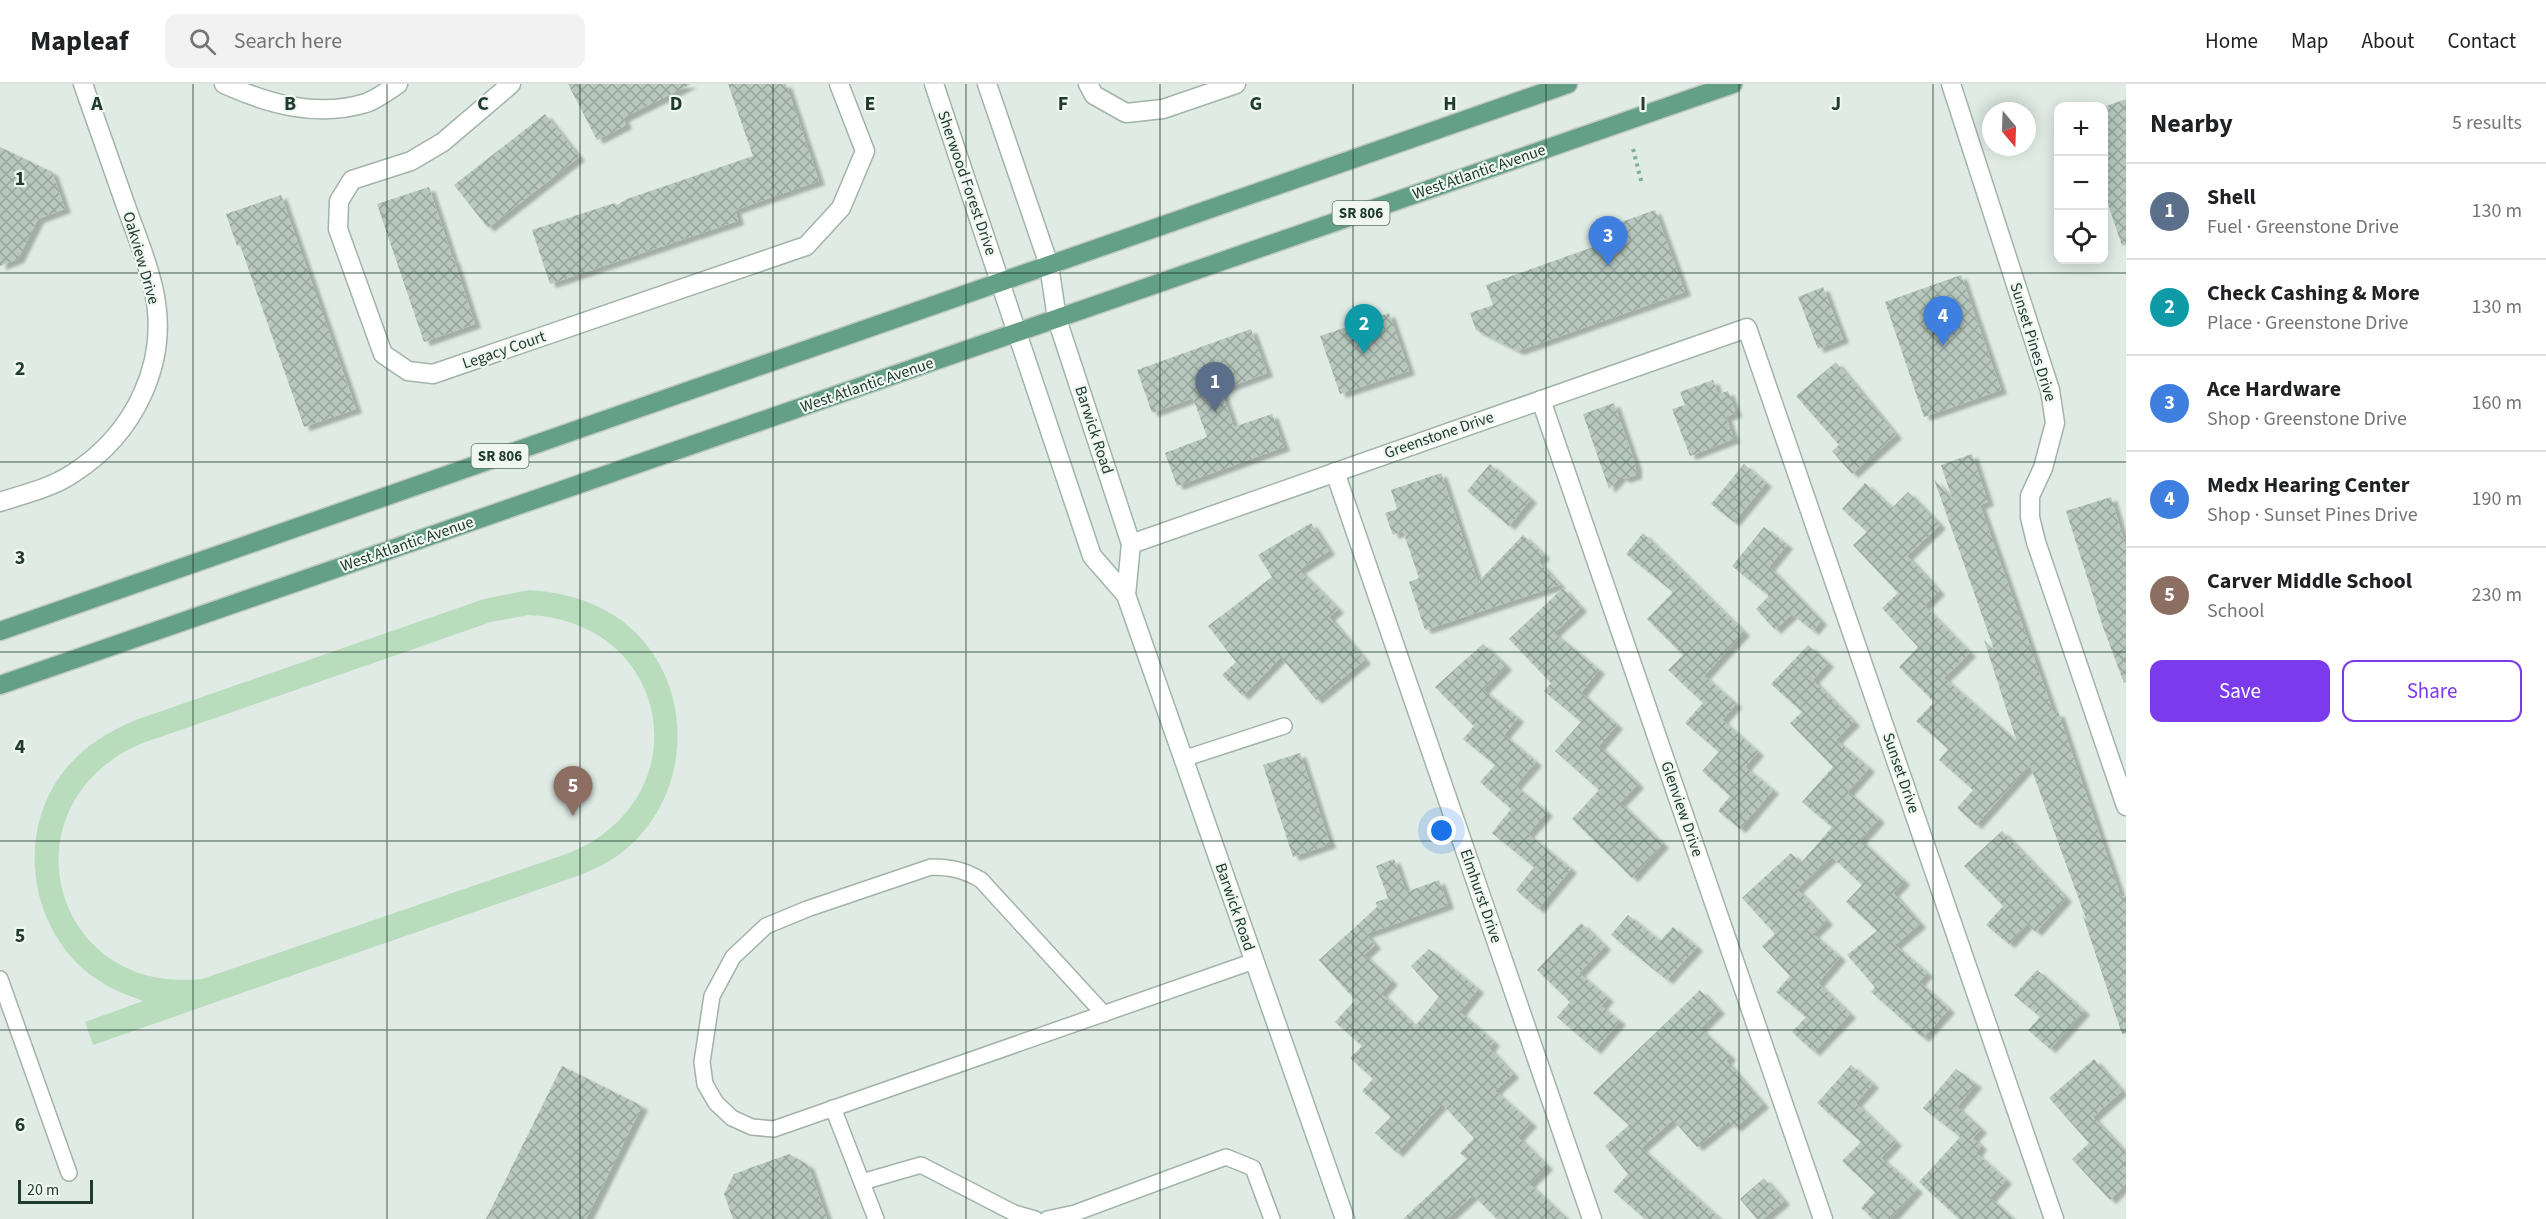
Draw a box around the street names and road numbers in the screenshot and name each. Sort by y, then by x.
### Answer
street label: Sherwood Forest Drive [932,108,1002,258]
street label: West Atlantic Avenue [1409,139,1549,205]
road number: SR 806 [1332,201,1390,225]
street label: Oakview Drive [117,209,165,307]
street label: Sunset Pines Drive [2004,280,2062,404]
street label: Legacy Court [459,325,549,375]
street label: West Atlantic Avenue [797,352,937,418]
street label: Barwick Road [1069,383,1119,477]
street label: Greenstone Drive [1381,406,1497,464]
road number: SR 806 [472,444,528,468]
street label: West Atlantic Avenue [337,511,477,577]
street label: Sunset Drive [1877,730,1925,816]
street label: Glenview Drive [1655,758,1709,860]
street label: Elmhurst Drive [1455,846,1507,946]
street label: Barwick Road [1210,860,1260,954]

